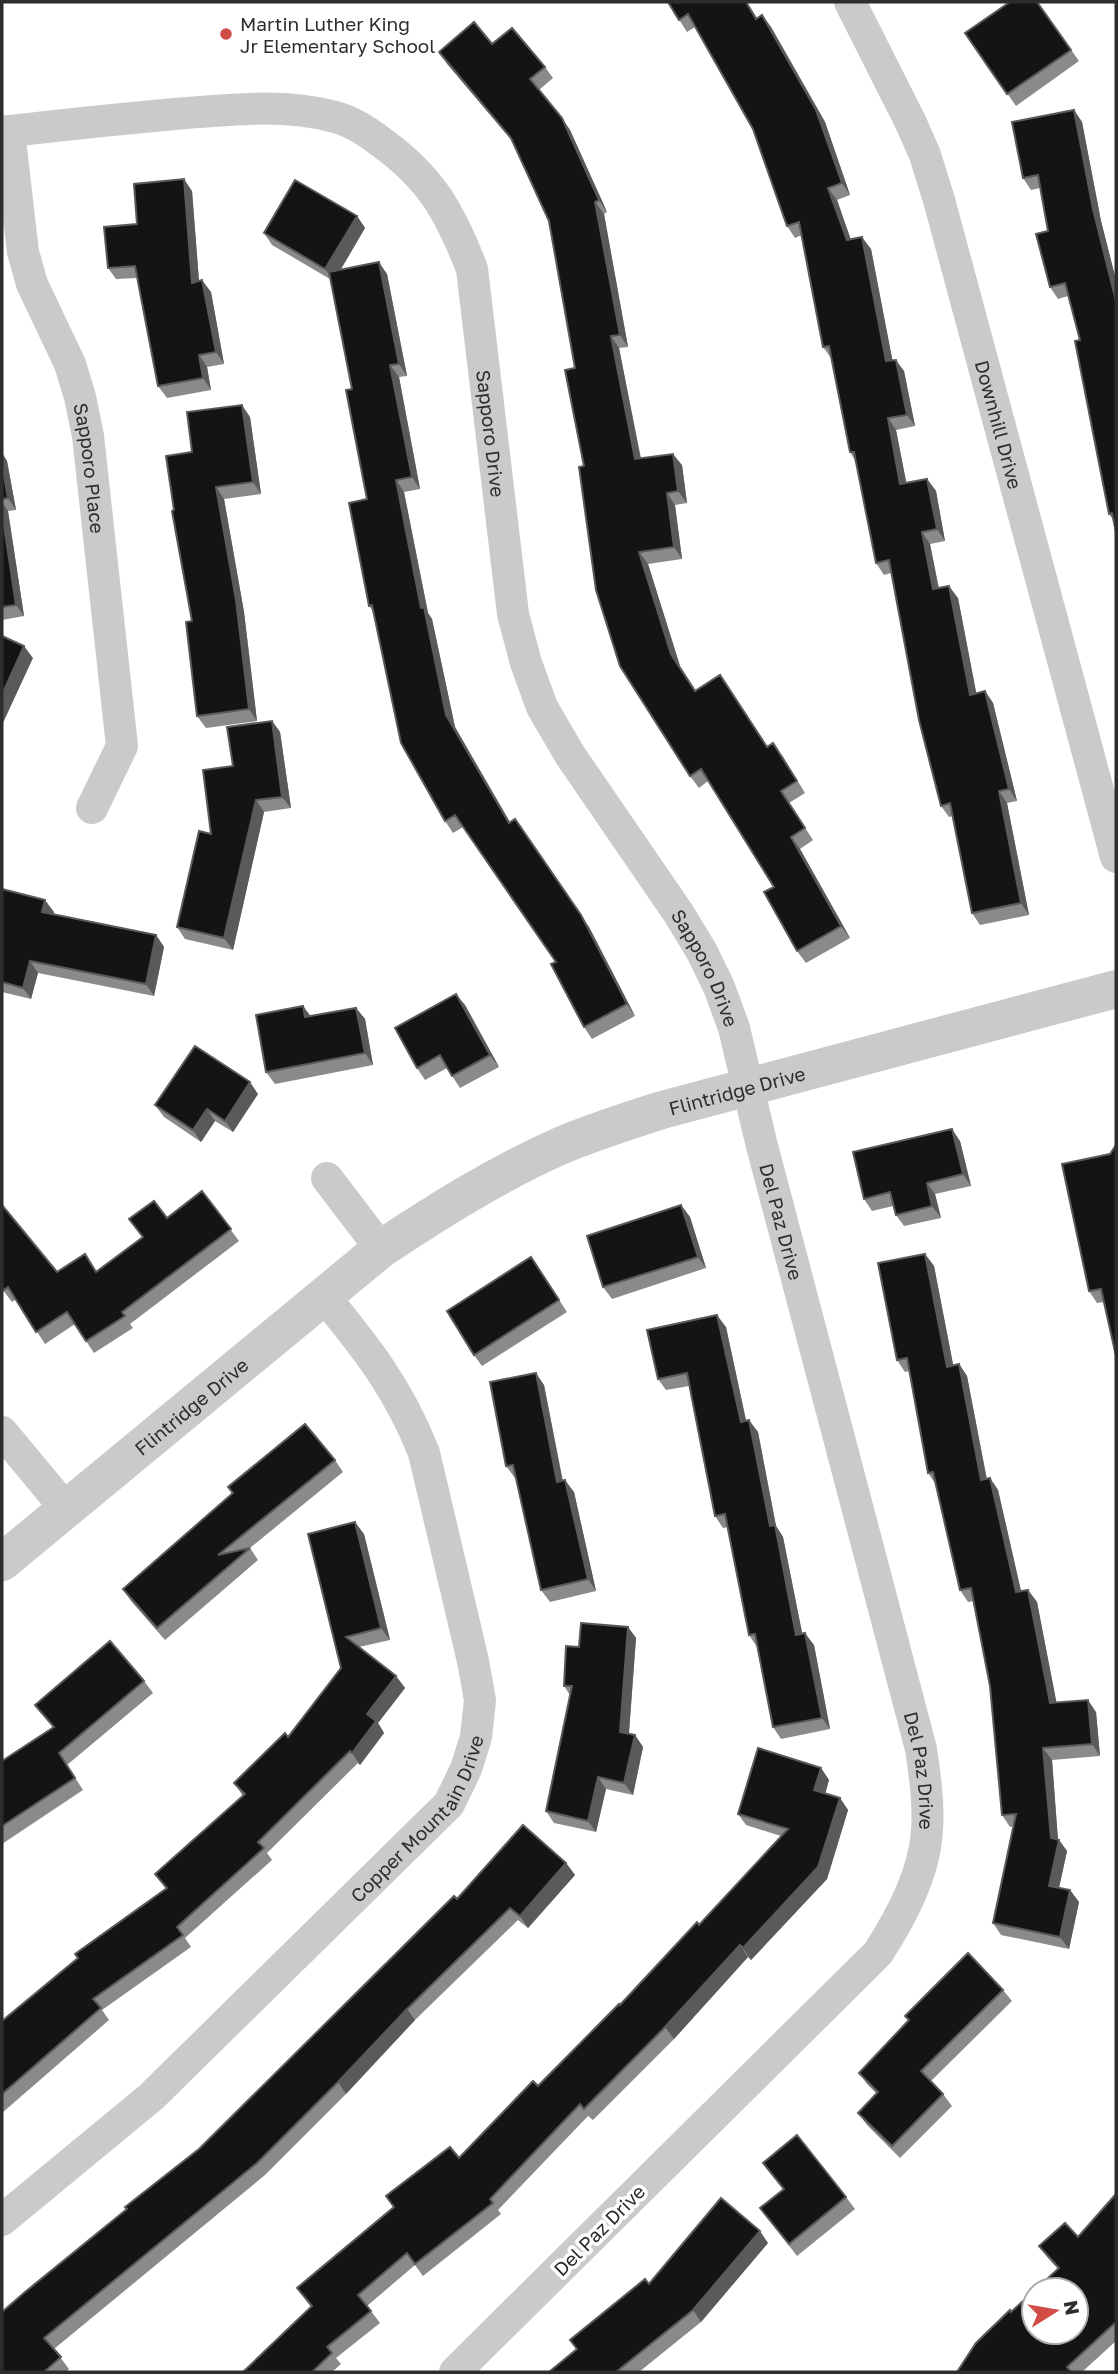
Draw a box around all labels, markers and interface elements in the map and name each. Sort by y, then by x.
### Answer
place label: Martin Luther King Jr Elementary School [240,12,435,57]
marker: Martin Luther King Jr Elementary School [218,26,234,42]
street label: Downhill Drive [971,357,1028,491]
street label: Sapporo Drive [473,368,511,498]
street label: Sapporo Place [70,401,110,535]
street label: Sapporo Drive [667,905,744,1029]
street label: Flintridge Drive [666,1061,808,1119]
street label: Del Paz Drive [756,1161,808,1282]
street label: Flintridge Drive [129,1352,252,1460]
street label: Del Paz Drive [900,1709,939,1830]
street label: Copper Mountain Drive [345,1732,488,1906]
street label: Del Paz Drive [549,2180,649,2280]
north arrow [1020,2276,1090,2346]
text: N [1060,2298,1085,2317]

